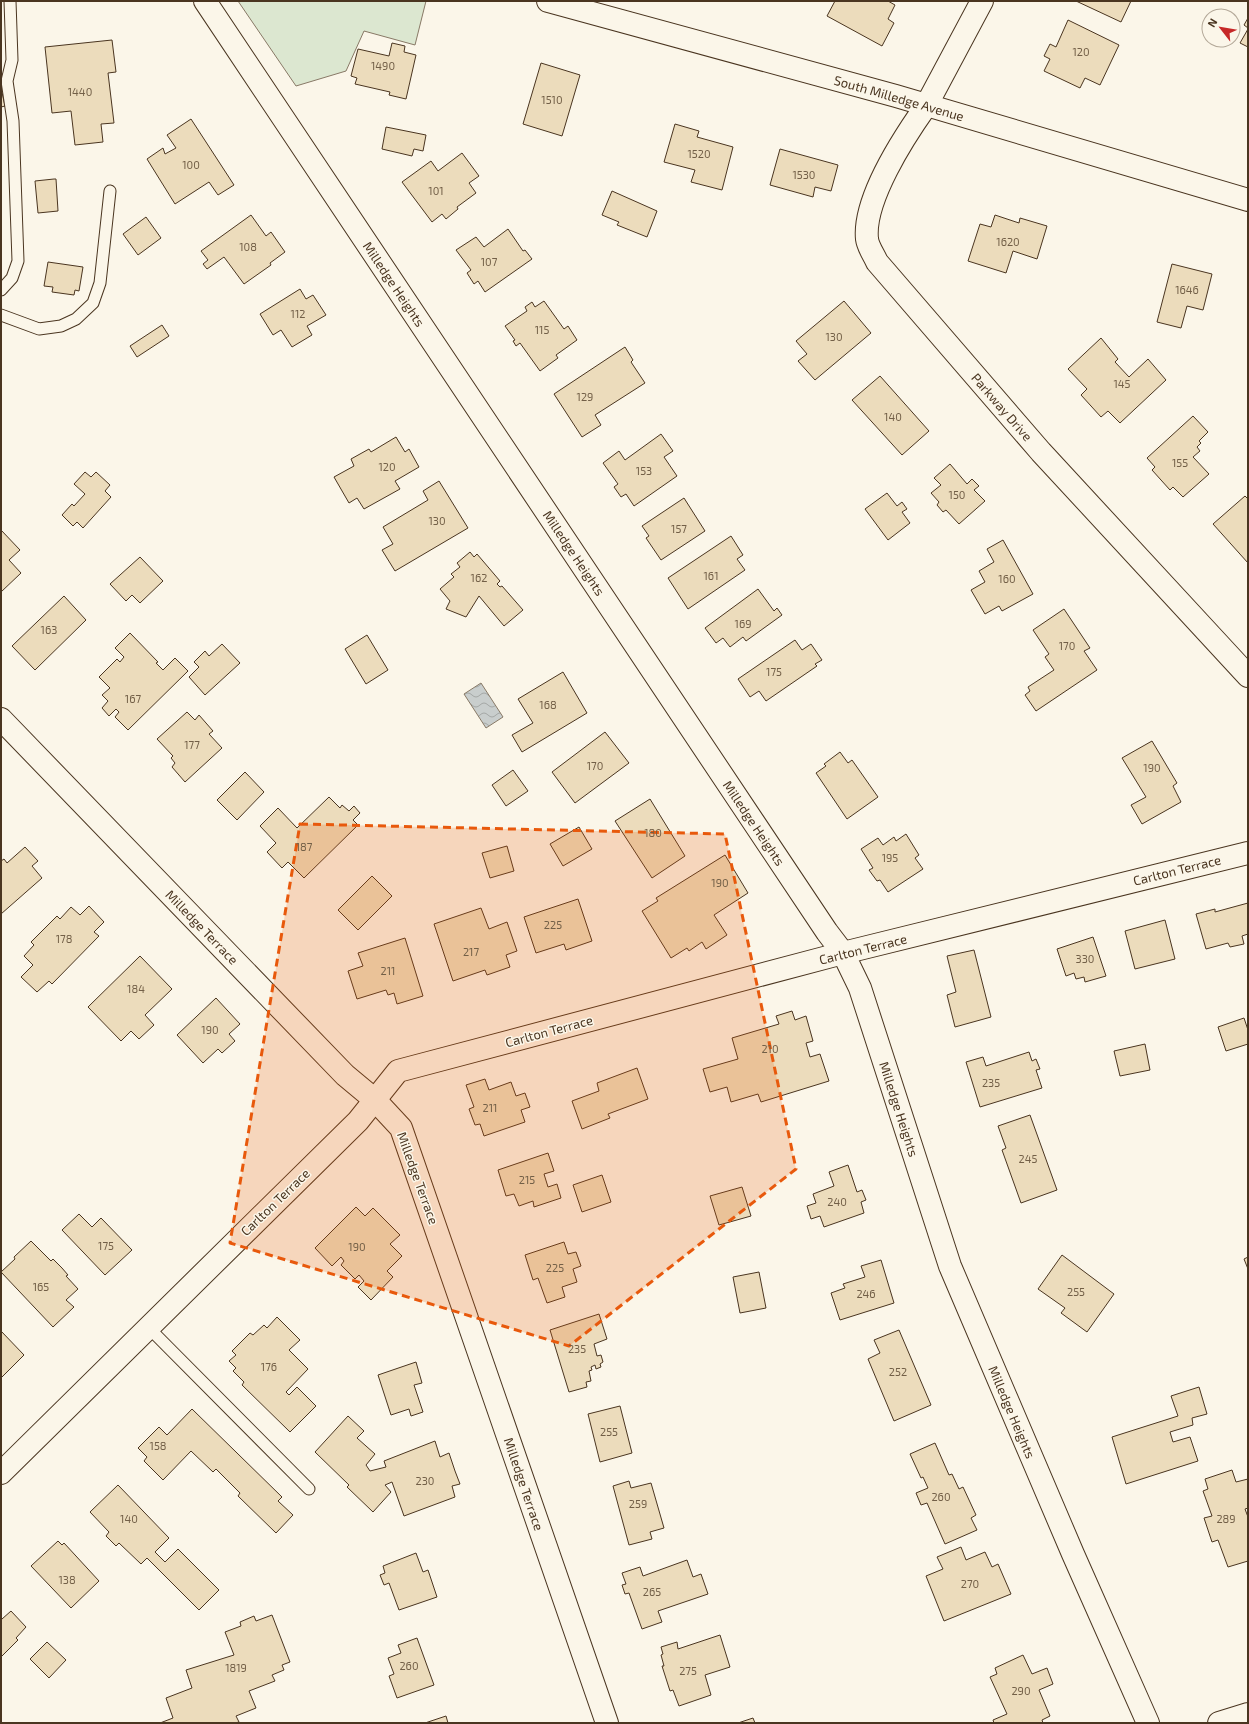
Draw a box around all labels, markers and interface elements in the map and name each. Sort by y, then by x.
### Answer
north arrow [1201,8,1241,48]
text: N [1204,16,1220,29]
house number: 120 [1072,45,1090,58]
house number: 1490 [371,59,395,72]
street label: South Milledge Avenue [832,72,966,124]
house number: 1440 [68,85,92,98]
house number: 1510 [541,93,563,106]
house number: 1520 [687,147,711,160]
house number: 100 [182,158,200,171]
house number: 1530 [792,168,816,181]
house number: 101 [428,184,444,197]
house number: 1620 [996,235,1020,248]
street label: Milledge Heights [360,238,428,330]
house number: 108 [239,240,257,253]
house number: 107 [481,255,498,268]
house number: 1646 [1175,283,1199,296]
house number: 112 [291,307,305,320]
house number: 115 [535,323,549,336]
house number: 130 [825,330,843,343]
street label: Parkway Drive [968,370,1036,444]
house number: 145 [1113,377,1131,390]
house number: 129 [577,390,593,403]
house number: 140 [884,410,902,423]
house number: 155 [1172,456,1188,469]
house number: 120 [378,460,396,473]
house number: 153 [636,464,652,477]
house number: 150 [949,488,965,501]
street label: Milledge Heights [540,507,608,599]
house number: 130 [428,514,446,527]
house number: 157 [671,522,687,535]
house number: 161 [703,569,719,582]
house number: 162 [471,571,487,584]
house number: 160 [998,572,1016,585]
house number: 169 [735,617,751,630]
house number: 163 [41,623,57,636]
house number: 170 [1059,639,1075,652]
house number: 175 [766,665,782,678]
house number: 167 [125,692,142,705]
house number: 168 [539,698,557,711]
house number: 177 [184,738,200,751]
house number: 170 [587,759,603,772]
house number: 190 [1143,761,1161,774]
street label: Milledge Heights [720,777,788,869]
house number: 180 [644,826,662,839]
house number: 187 [296,840,313,853]
house number: 195 [882,851,898,864]
street label: Carlton Terrace [1131,851,1223,889]
house number: 190 [711,876,729,889]
street label: Milledge Terrace [162,886,242,968]
house number: 225 [544,918,562,931]
street label: Carlton Terrace [817,930,909,968]
house number: 178 [56,932,72,945]
house number: 217 [463,945,479,958]
house number: 330 [1076,952,1094,965]
house number: 211 [381,964,395,977]
house number: 184 [127,982,145,995]
street label: Carlton Terrace [504,1012,594,1050]
house number: 190 [201,1023,219,1036]
house number: 210 [761,1042,779,1055]
street label: Milledge Heights [876,1059,922,1159]
house number: 235 [982,1076,1000,1089]
house number: 211 [483,1101,497,1114]
street label: Milledge Terrace [394,1129,442,1227]
house number: 245 [1019,1152,1038,1165]
street label: Carlton Terrace [237,1165,313,1239]
house number: 215 [519,1173,535,1186]
house number: 240 [827,1195,847,1208]
house number: 175 [98,1239,114,1252]
house number: 190 [348,1240,366,1253]
house number: 225 [546,1261,564,1274]
house number: 165 [33,1280,49,1293]
house number: 255 [1067,1285,1085,1298]
house number: 246 [856,1287,876,1300]
house number: 235 [568,1342,586,1355]
house number: 176 [261,1360,277,1373]
street label: Milledge Heights [985,1363,1039,1461]
house number: 252 [889,1365,907,1378]
house number: 255 [600,1425,618,1438]
street label: Milledge Terrace [501,1435,547,1533]
house number: 158 [150,1439,166,1452]
house number: 230 [416,1474,434,1487]
house number: 260 [931,1490,951,1503]
house number: 259 [629,1497,647,1510]
house number: 140 [120,1512,138,1525]
house number: 289 [1216,1512,1236,1525]
house number: 138 [58,1573,76,1586]
house number: 270 [961,1577,979,1590]
house number: 265 [643,1585,661,1598]
house number: 260 [399,1659,419,1672]
house number: 1819 [225,1661,247,1674]
house number: 275 [679,1664,697,1677]
house number: 290 [1011,1684,1031,1697]

